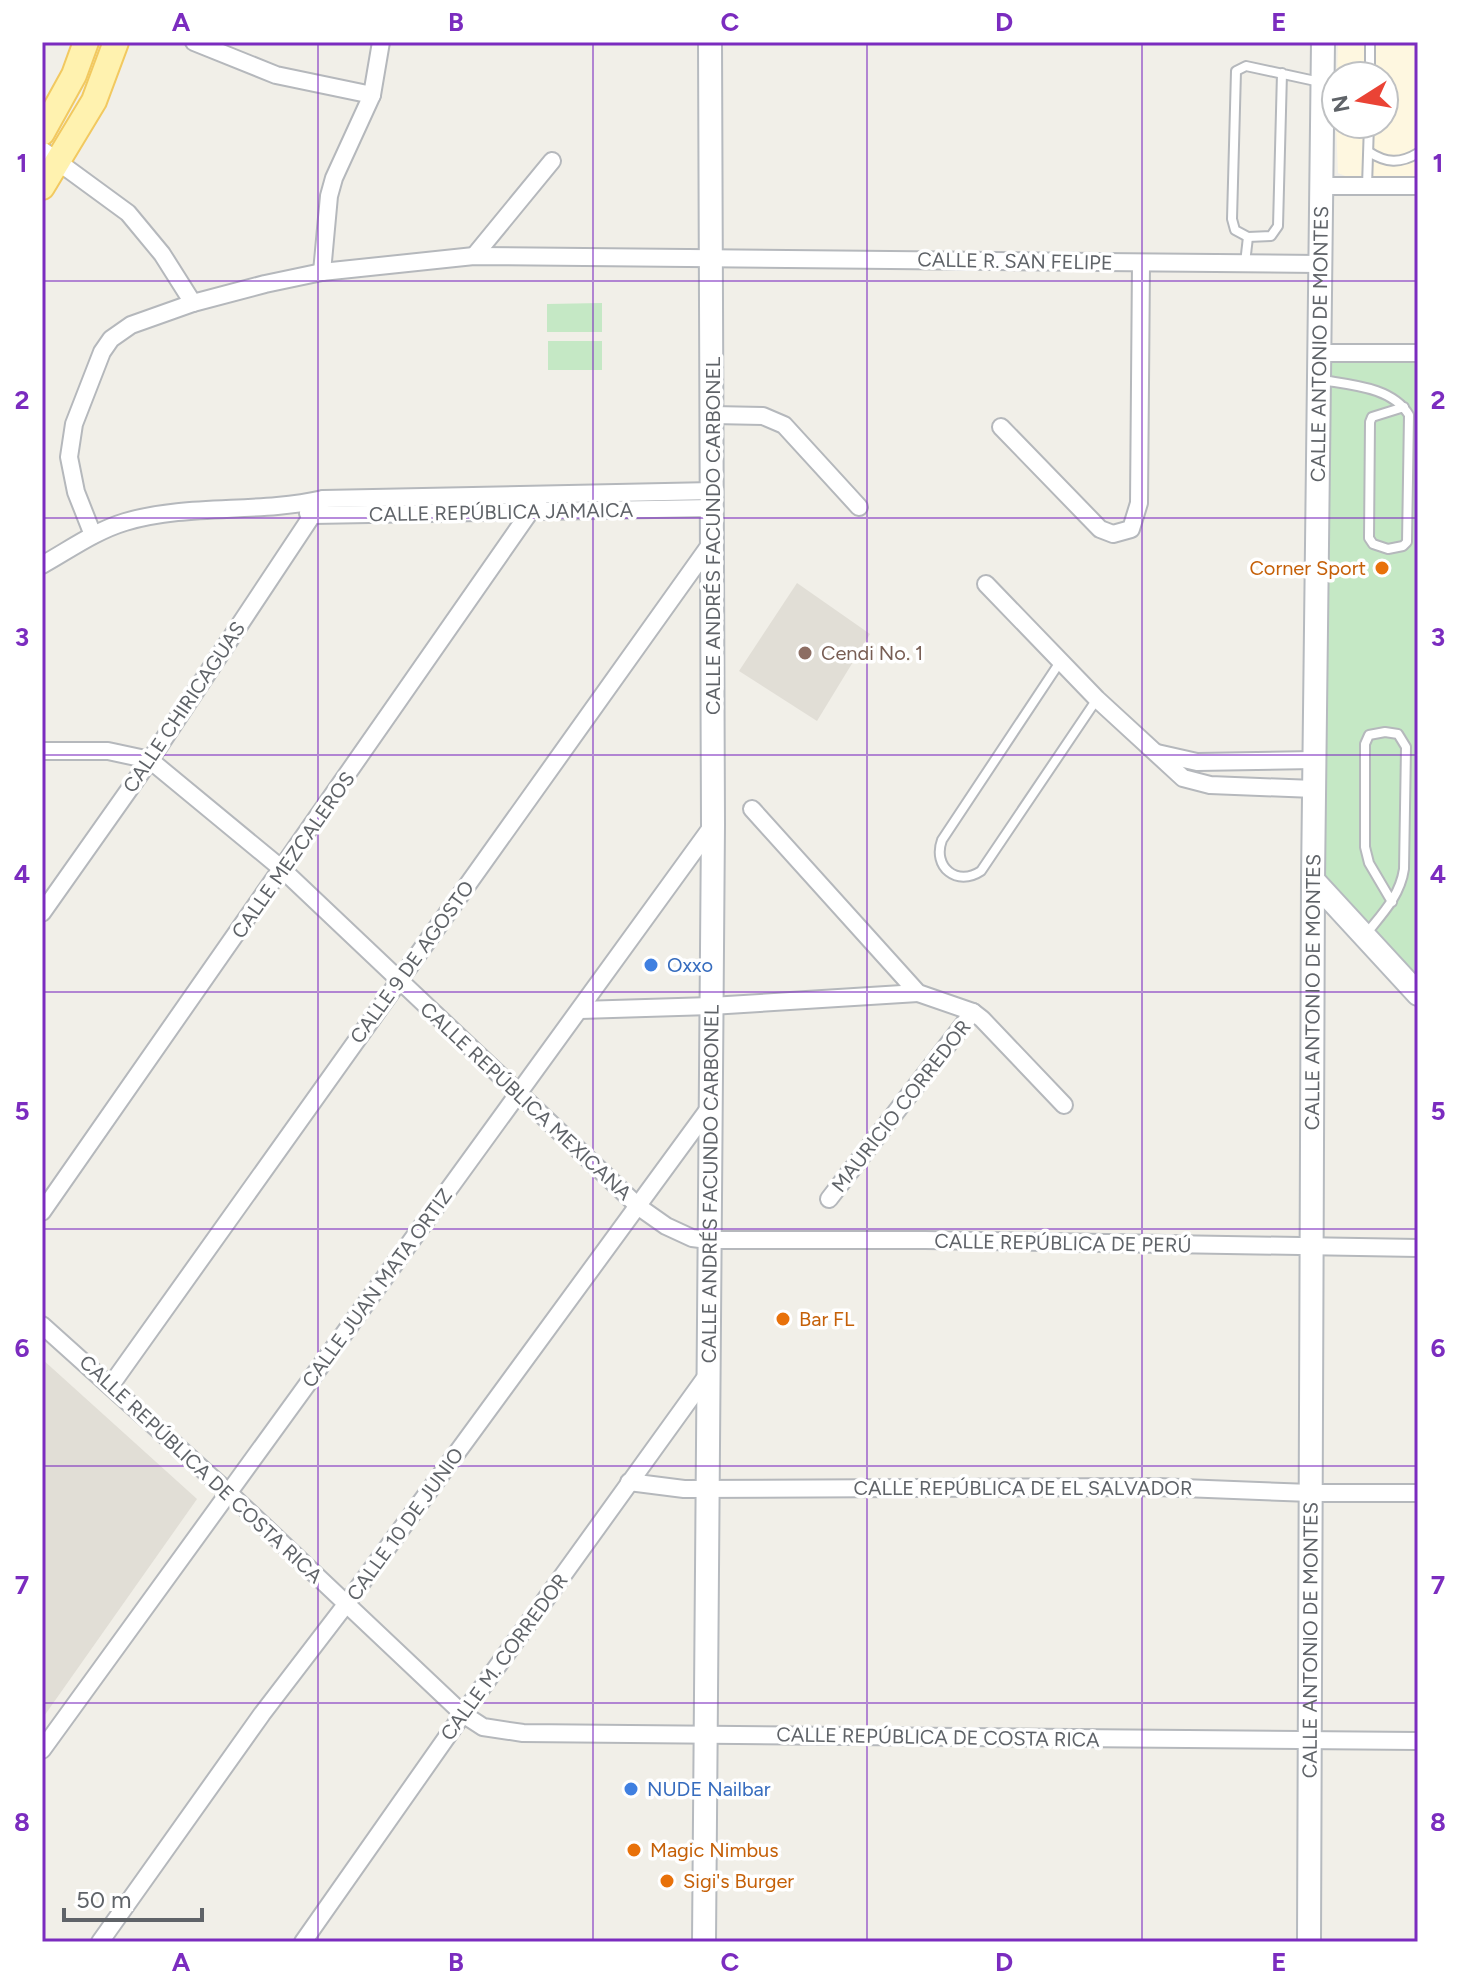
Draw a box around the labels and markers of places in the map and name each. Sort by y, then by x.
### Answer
place label: Corner Sport [1249,556,1366,580]
marker: Corner Sport [1373,559,1391,577]
place label: Cendi No. 1 [821,641,923,665]
marker: Cendi No. 1 [796,644,814,662]
place label: Oxxo [667,953,713,977]
marker: Oxxo [642,956,660,974]
place label: Bar FL [799,1307,855,1331]
marker: Bar FL [774,1310,792,1328]
place label: NUDE Nailbar [647,1777,771,1801]
marker: NUDE Nailbar [622,1780,640,1798]
place label: Magic Nimbus [650,1838,779,1862]
marker: Magic Nimbus [625,1841,643,1859]
place label: Sigi's Burger [683,1869,794,1893]
marker: Sigi's Burger [658,1872,676,1890]

